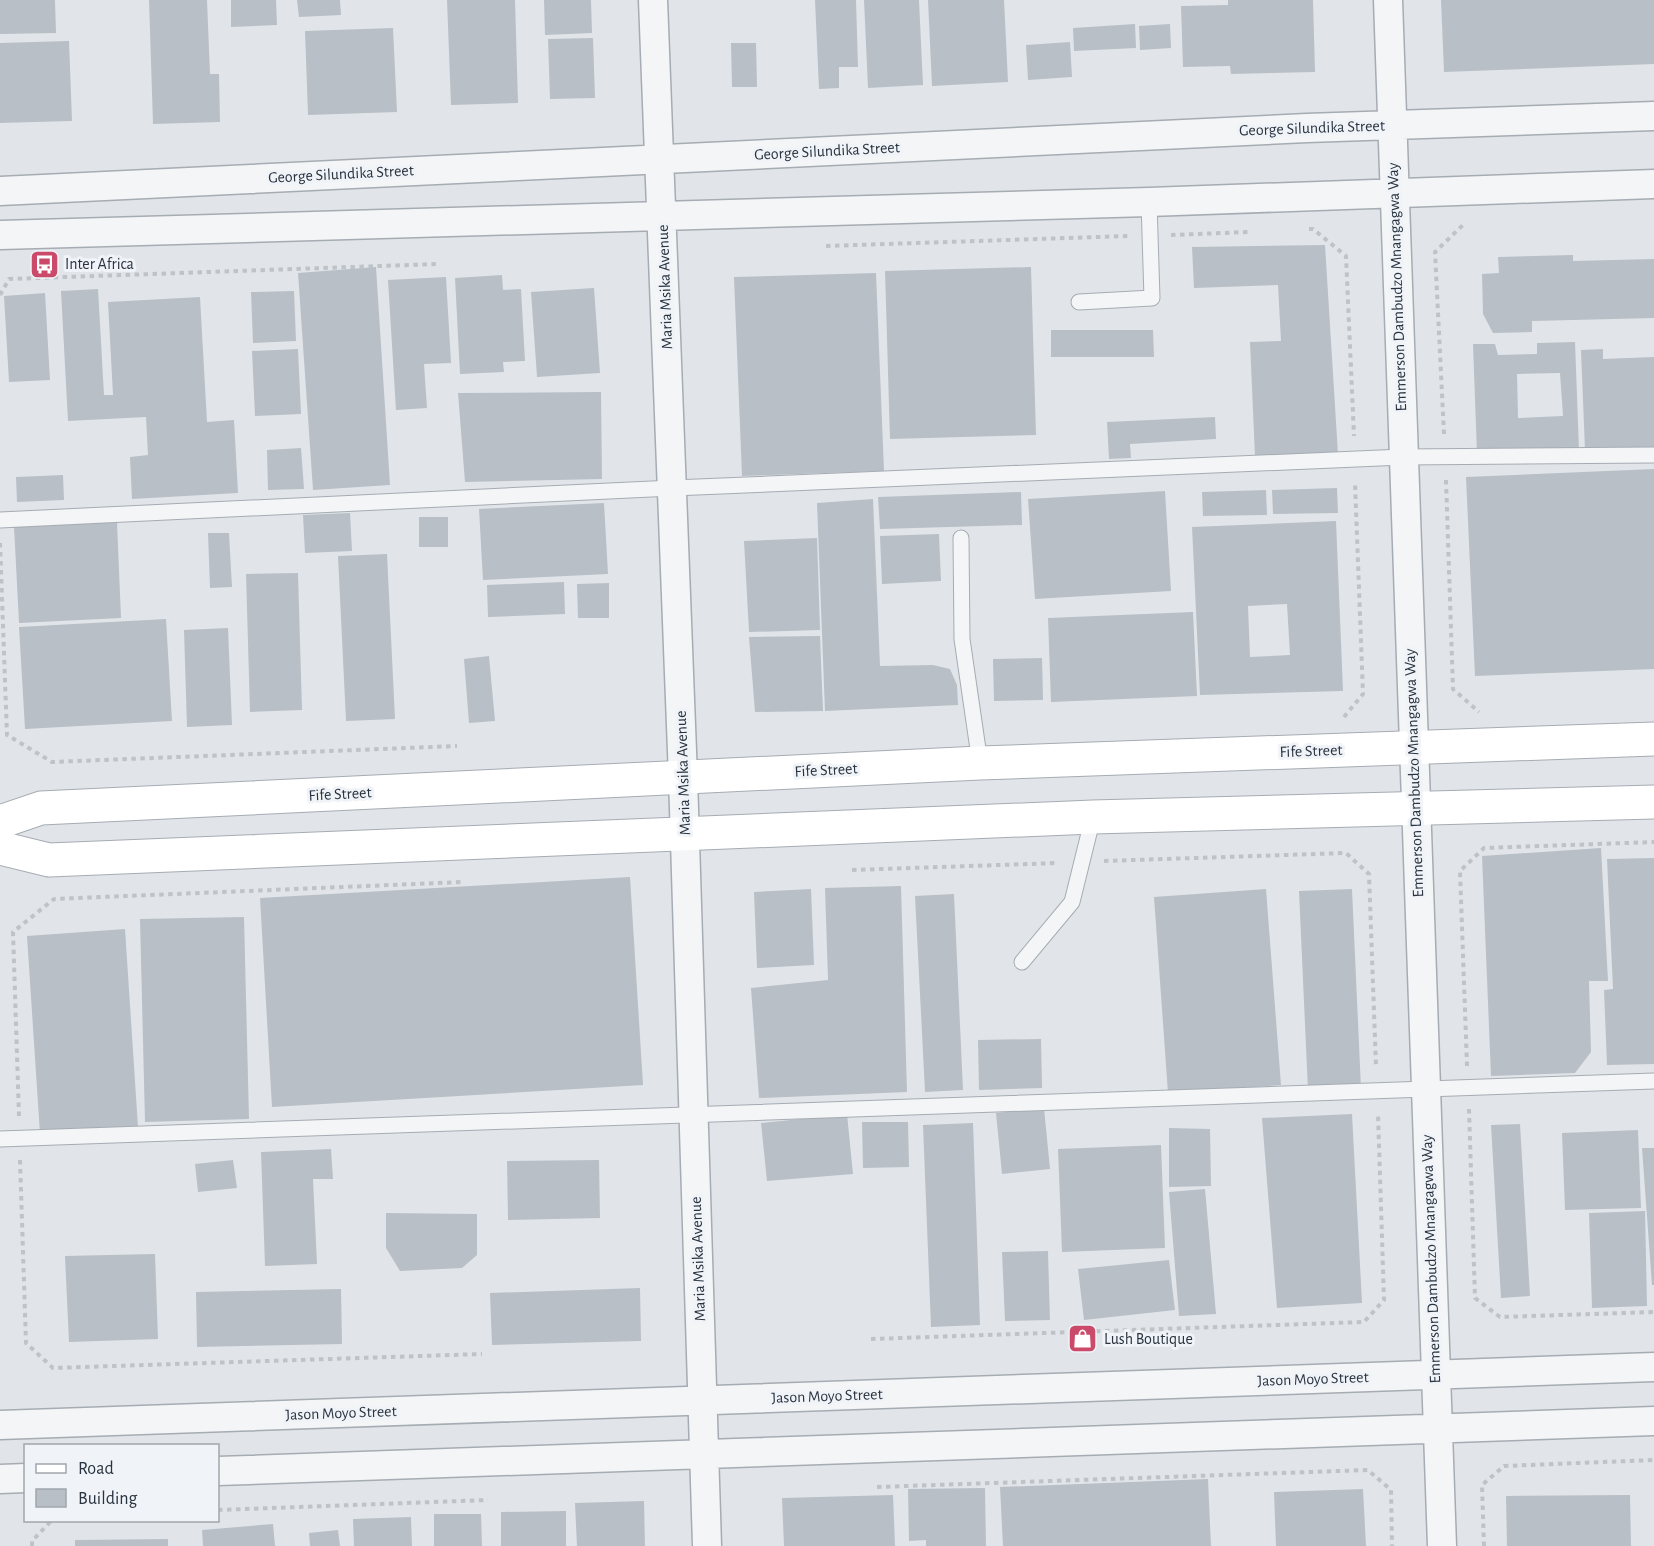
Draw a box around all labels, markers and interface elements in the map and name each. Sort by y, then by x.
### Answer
street label: George Silundika Street [1239,117,1385,139]
street label: George Silundika Street [754,139,900,163]
street label: George Silundika Street [268,162,414,186]
street label: Emmerson Dambudzo Mnangagwa Way [1385,162,1410,412]
street label: Maria Msika Avenue [655,224,675,350]
bus stop icon: Inter Africa [28,248,60,280]
place label: Inter Africa [65,256,134,272]
street label: Emmerson Dambudzo Mnangagwa Way [1402,648,1427,898]
street label: Maria Msika Avenue [673,710,693,836]
street label: Fife Street [1279,742,1343,760]
street label: Fife Street [794,760,858,780]
street label: Fife Street [308,784,372,804]
street label: Emmerson Dambudzo Mnangagwa Way [1419,1134,1444,1384]
street label: Maria Msika Avenue [688,1196,708,1322]
shop icon: Lush Boutique [1067,1323,1099,1355]
place label: Lush Boutique [1104,1331,1193,1347]
street label: Jason Moyo Street [1257,1369,1369,1390]
street label: Jason Moyo Street [771,1386,883,1407]
street label: Jason Moyo Street [285,1403,397,1424]
legend [24,1444,219,1522]
text: Road [78,1460,114,1478]
text: Building [78,1490,138,1508]

